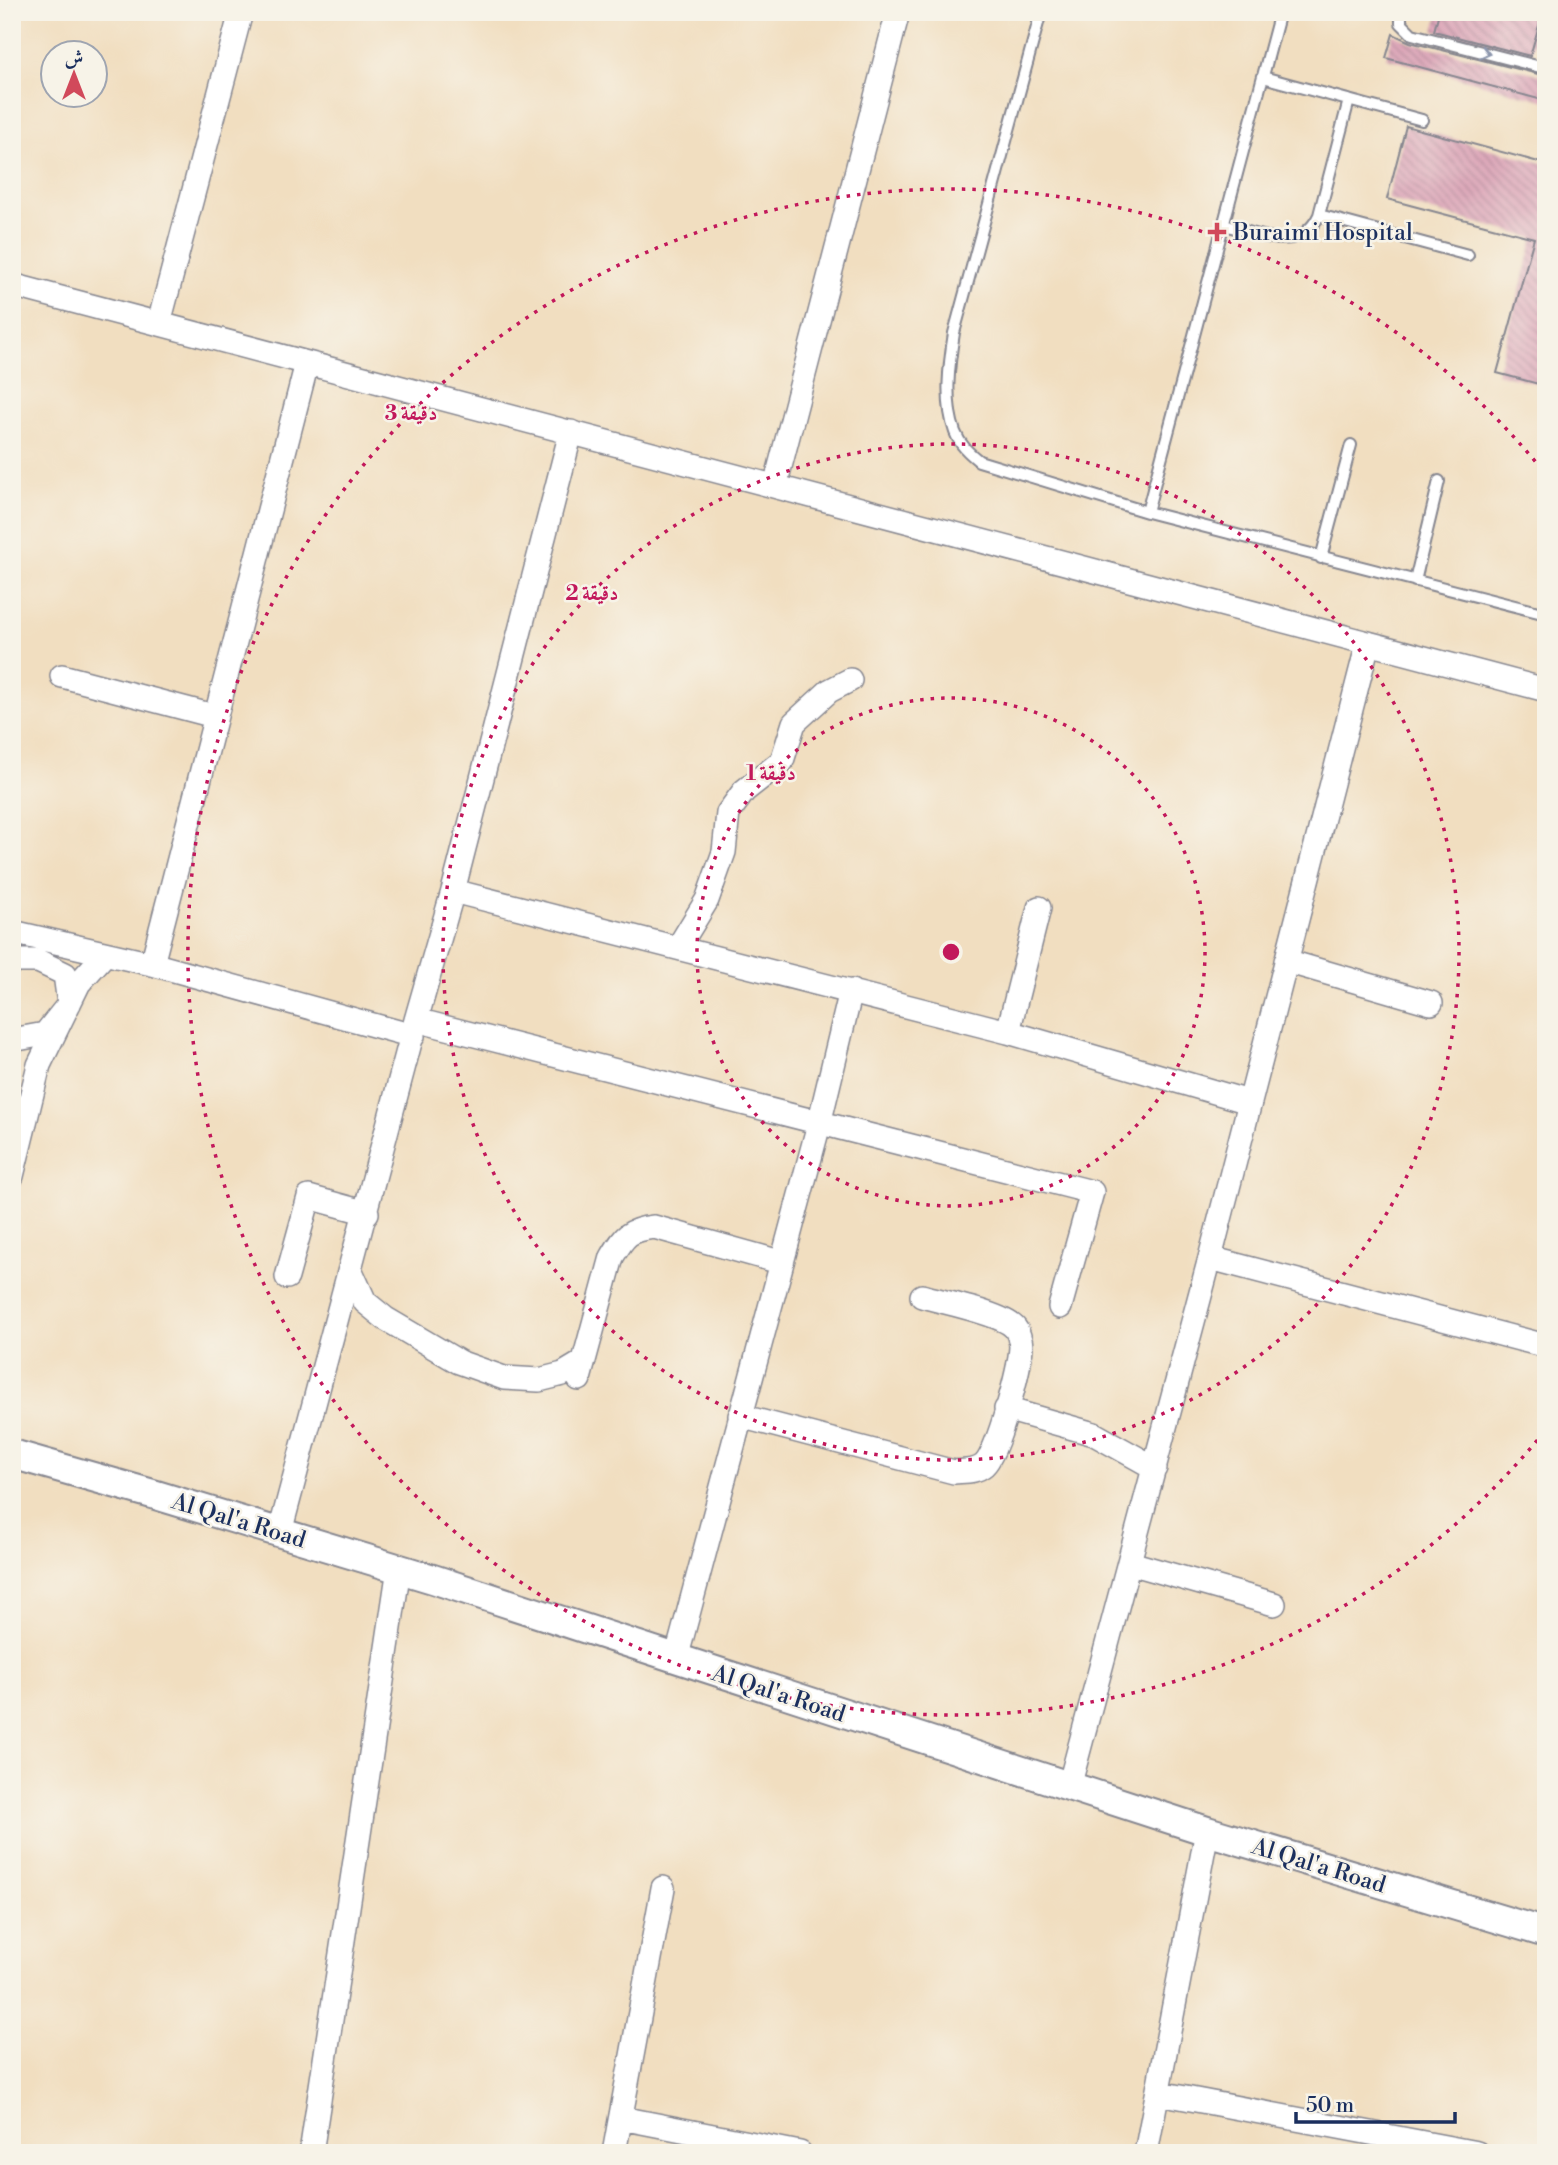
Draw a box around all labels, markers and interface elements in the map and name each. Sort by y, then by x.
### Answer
north arrow [38,38,108,108]
one-way arrow [1479,45,1491,59]
text: ش [65,46,83,70]
place label: Buraimi Hospital [1232,219,1413,247]
marker: Buraimi Hospital [1207,222,1227,242]
text: 3 دقيقة [385,401,437,427]
text: 2 دقيقة [565,581,619,607]
text: 1 دقيقة [746,761,796,787]
centre of rings [939,940,963,964]
street label: Al Qal'a Road [167,1487,309,1555]
street label: Al Qal'a Road [707,1659,849,1729]
street label: Al Qal'a Road [1247,1832,1389,1900]
scale bar [1296,2081,1455,2125]
text: 50 m [1306,2093,1354,2119]

